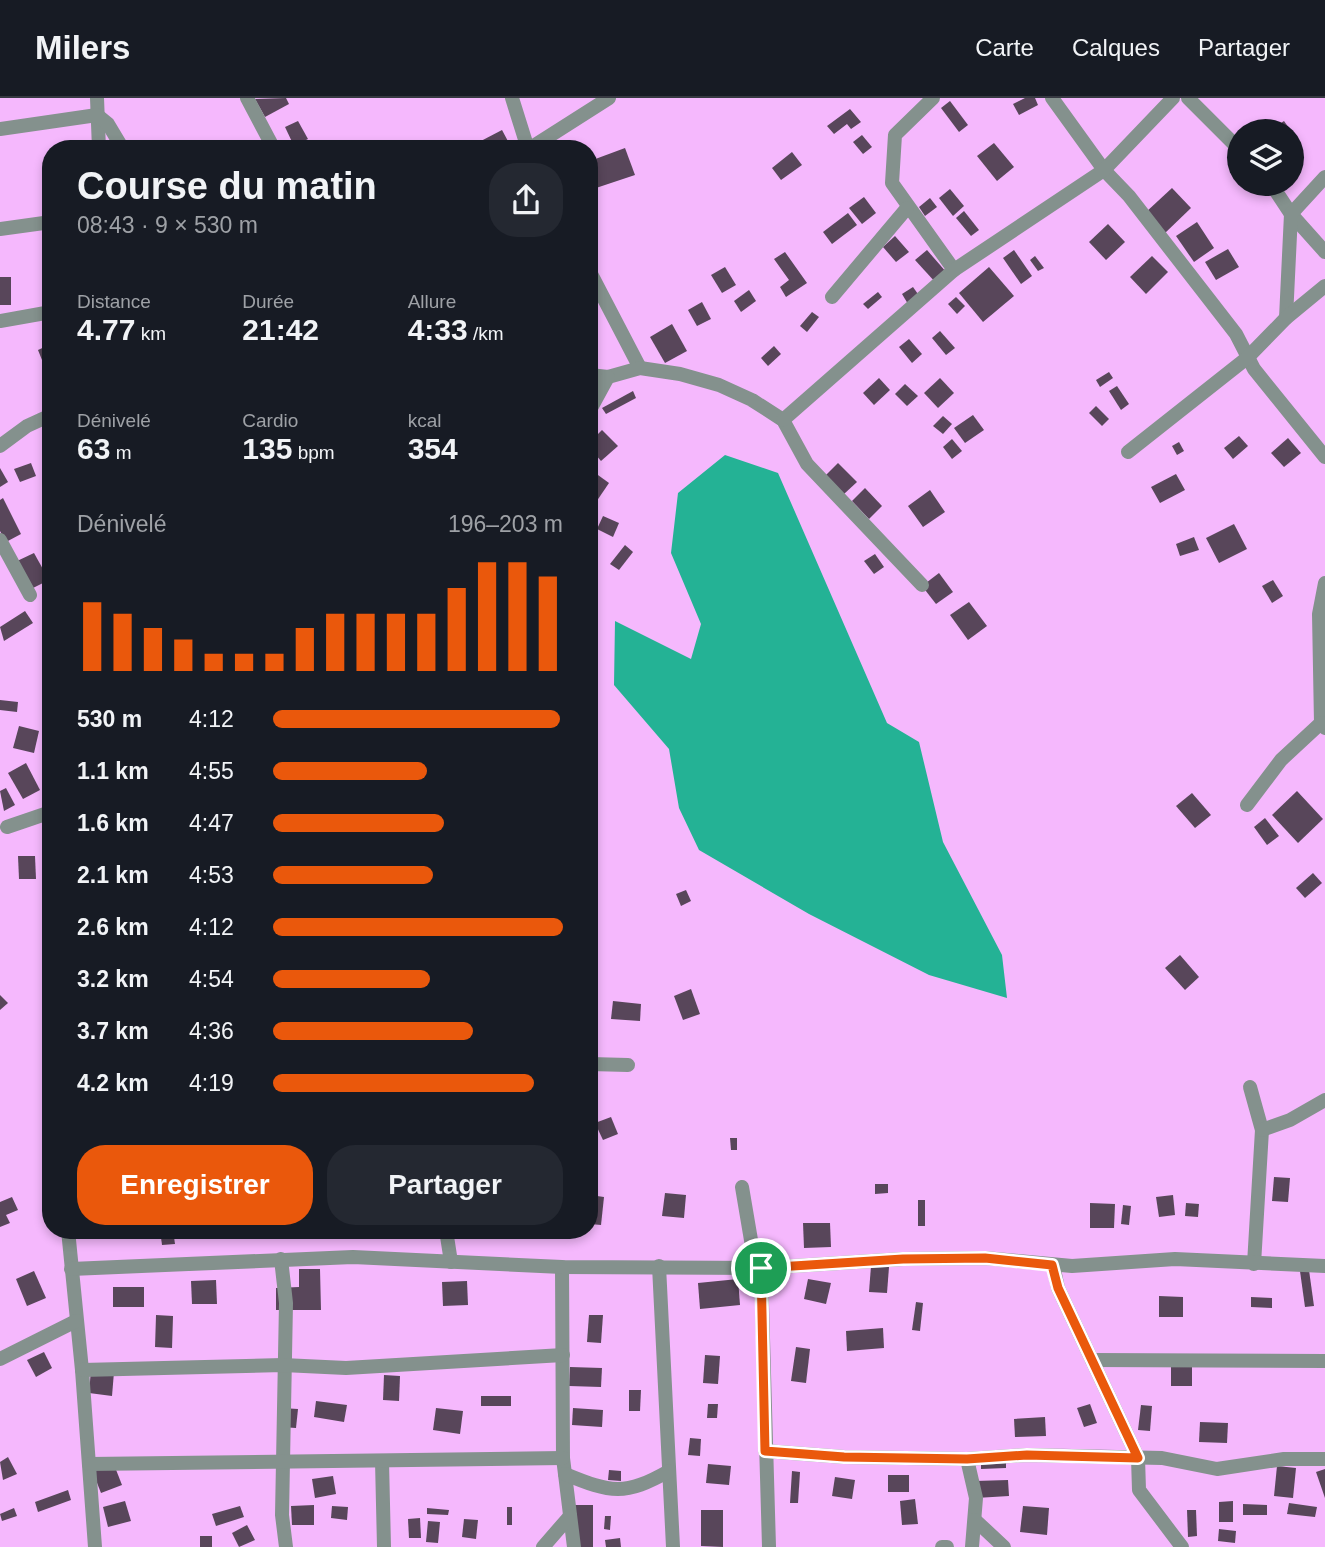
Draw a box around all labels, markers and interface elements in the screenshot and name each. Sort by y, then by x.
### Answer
text: Milers [35,29,130,66]
text: Carte [975,34,1034,61]
text: Calques [1072,34,1160,61]
text: Partager [1198,34,1290,61]
map controls [1227,119,1304,196]
button: layers [1227,119,1304,196]
button: share [489,163,563,237]
text: Course du matin [77,165,377,207]
text: 08:43 · 9 × 530 m [77,212,258,238]
text: Distance [77,291,151,312]
text: Durée [242,291,294,312]
text: Allure [408,291,456,312]
text: 4.77 [77,313,135,346]
text: 21:42 [242,313,319,346]
text: 4:33 [408,313,468,346]
text: km [135,323,166,344]
text: /km [468,323,504,344]
text: Dénivelé [77,410,151,431]
text: Cardio [242,410,298,431]
text: kcal [408,410,441,431]
text: 63 [77,432,110,465]
text: 135 [242,432,292,465]
text: 354 [408,432,458,465]
text: m [110,442,131,463]
text: bpm [292,442,335,463]
text: Dénivelé [77,511,167,537]
text: 196–203 m [448,511,563,537]
text: 530 m [77,706,142,732]
text: 4:12 [189,706,234,732]
text: 1.1 km [77,758,149,784]
text: 4:55 [189,758,234,784]
text: 1.6 km [77,810,149,836]
text: 4:47 [189,810,234,836]
text: 2.1 km [77,862,149,888]
text: 4:53 [189,862,234,888]
text: 2.6 km [77,914,149,940]
text: 4:12 [189,914,234,940]
text: 3.2 km [77,966,149,992]
text: 4:54 [189,966,234,992]
text: 3.7 km [77,1018,149,1044]
text: 4:36 [189,1018,234,1044]
text: 4.2 km [77,1070,149,1096]
text: 4:19 [189,1070,234,1096]
button: Enregistrer [77,1145,313,1225]
button: Partager [327,1145,563,1225]
pin [731,1238,791,1298]
icon: arrive [742,1249,780,1287]

